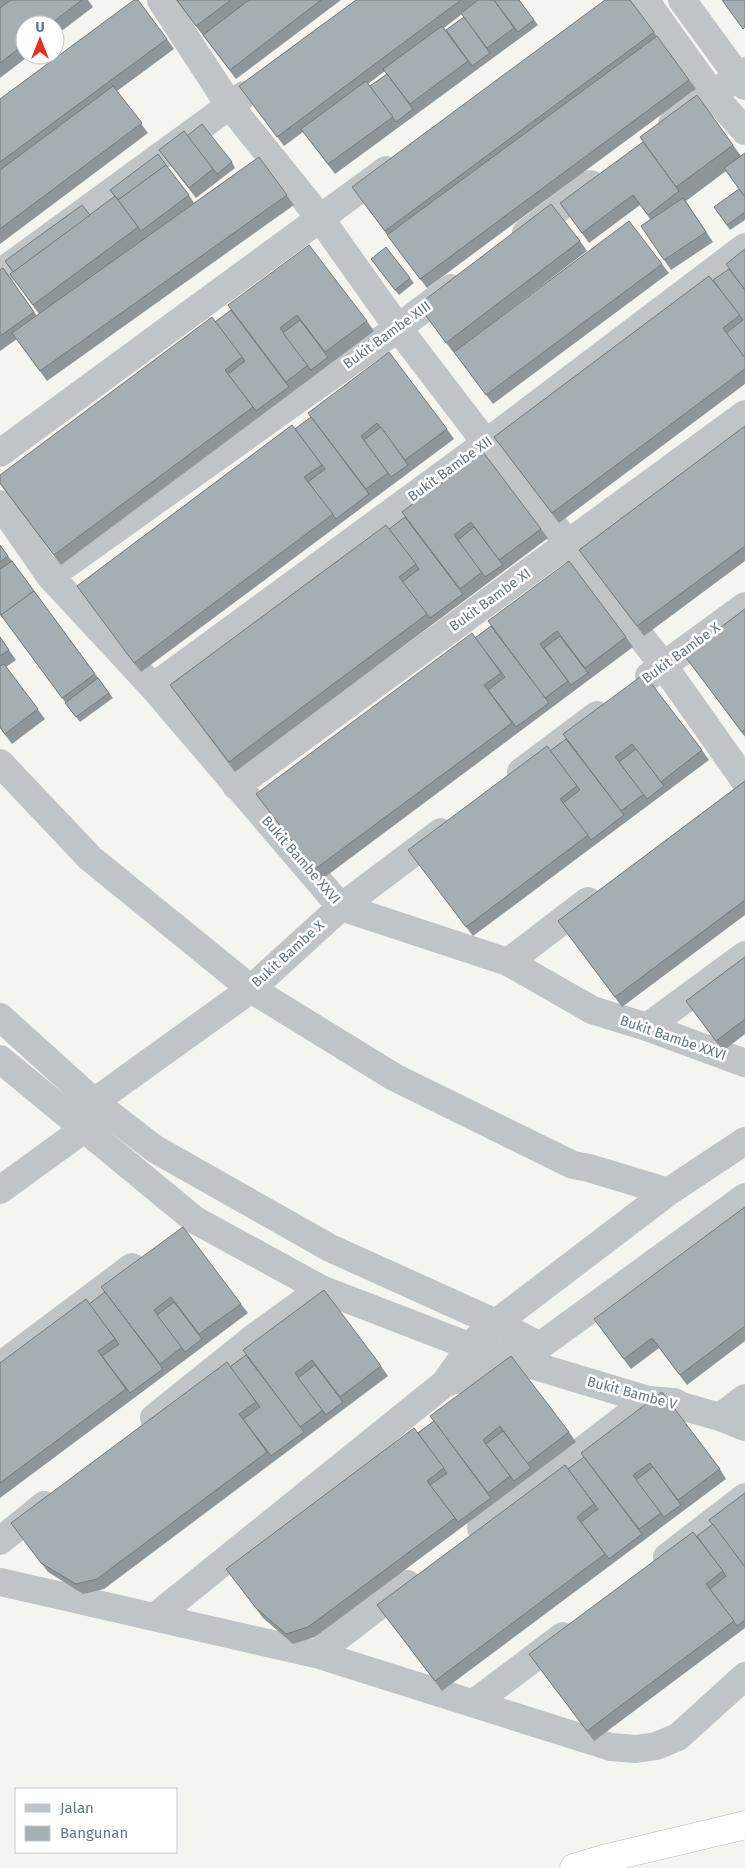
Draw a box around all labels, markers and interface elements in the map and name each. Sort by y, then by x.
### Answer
north arrow [15,15,65,65]
text: U [35,19,45,36]
street label: Bukit Bambe XIII [340,297,434,373]
street label: Bukit Bambe XII [404,433,496,505]
street label: Bukit Bambe XI [446,565,534,635]
street label: Bukit Bambe X [639,619,724,687]
street label: Bukit Bambe XXVI [258,812,344,908]
street label: Bukit Bambe X [248,917,328,991]
street label: Bukit Bambe XXVI [618,1012,728,1064]
street label: Bukit Bambe V [585,1373,679,1413]
legend [15,1788,178,1853]
text: Jalan [60,1799,94,1817]
text: Bangunan [60,1824,128,1842]

